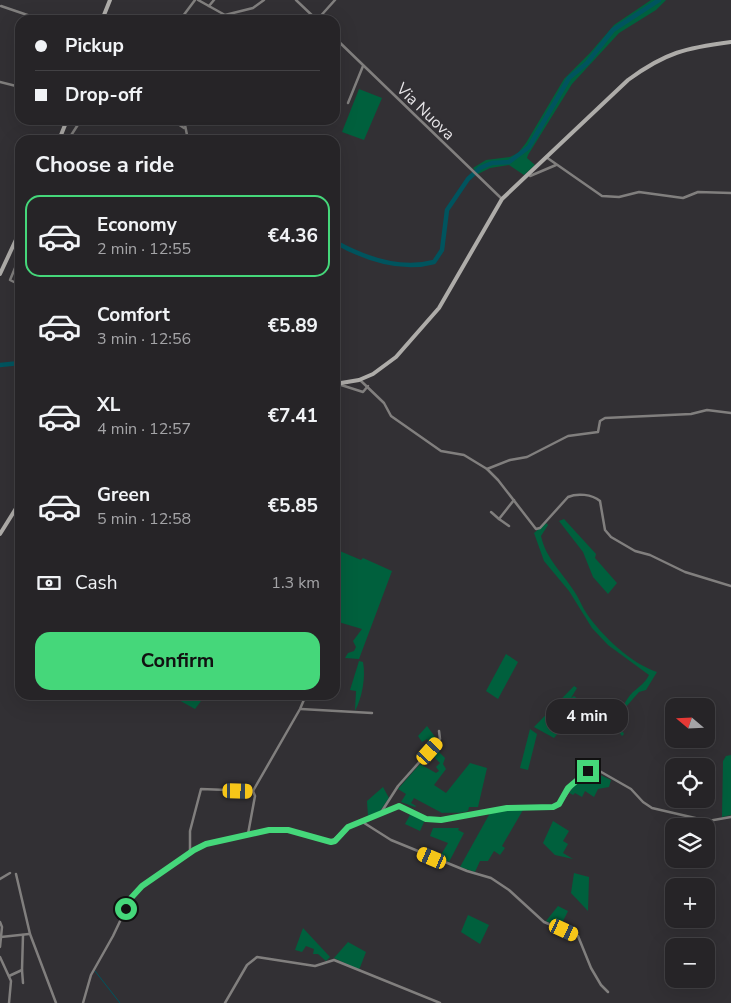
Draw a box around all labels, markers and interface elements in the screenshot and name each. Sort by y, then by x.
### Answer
text: Pickup [65,33,124,59]
street label: Via Nuova [391,78,459,145]
text: Drop-off [65,82,142,108]
text: Choose a ride [35,150,174,180]
text: Economy [97,212,177,238]
icon: car [37,214,82,259]
text: €4.36 [268,223,318,249]
text: 2 min · 12:55 [97,238,191,260]
text: Comfort [97,302,170,328]
icon: car [37,304,82,349]
text: €5.89 [268,313,318,339]
text: 3 min · 12:56 [97,328,191,350]
text: XL [97,392,120,418]
icon: car [37,394,82,439]
text: €7.41 [268,403,318,429]
text: 4 min · 12:57 [97,418,191,440]
text: Green [97,482,150,508]
icon: car [37,484,82,529]
text: €5.85 [268,493,318,519]
text: 5 min · 12:58 [97,508,191,530]
icon: cash [35,569,63,597]
text: Cash [75,570,117,596]
text: 1.3 km [271,572,320,594]
button: Confirm [35,632,320,690]
callout: 4 min [547,698,629,734]
north arrow [665,698,715,748]
map controls [665,698,715,988]
text: 4 min [566,705,608,727]
car [414,735,445,767]
button: locate [665,758,715,808]
route end [577,760,599,782]
car [222,783,253,799]
button: layers [665,818,715,868]
car [415,845,448,871]
button: + [665,878,715,928]
route start [115,898,137,920]
car [547,917,580,943]
button: − [665,938,715,988]

